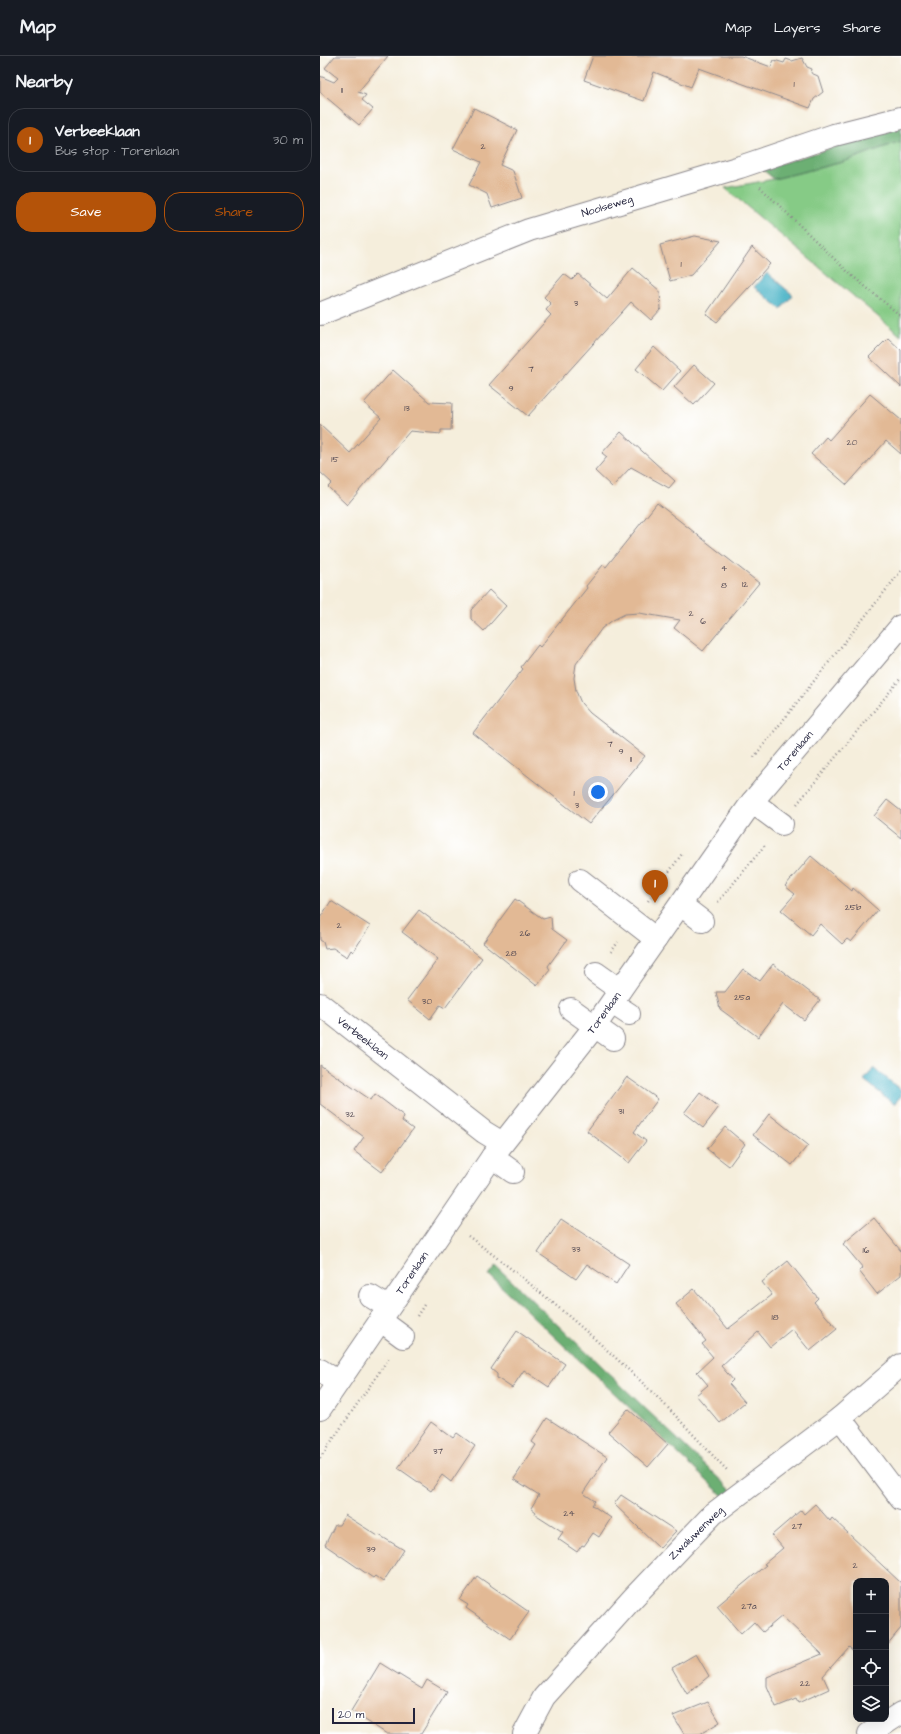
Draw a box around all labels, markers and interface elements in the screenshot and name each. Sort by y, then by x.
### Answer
text: Map [20,14,56,41]
text: Map [725,18,752,38]
text: Layers [774,18,821,38]
text: Share [843,18,881,38]
text: Nearby [16,70,73,94]
house number: 1 [793,78,795,91]
house number: 11 [341,84,343,97]
text: Verbeeklaan [55,121,140,142]
text: 1 [29,131,31,149]
text: 30 m [273,131,303,149]
house number: 2 [480,140,486,153]
text: Bus stop · Torenlaan [55,142,179,160]
street label: Noolseweg [579,191,635,222]
button: Save [16,192,156,232]
button: Share [164,192,304,232]
house number: 1 [680,258,682,271]
house number: 3 [574,297,579,310]
house number: 7 [528,363,534,376]
house number: 9 [508,382,514,395]
house number: 13 [404,402,410,415]
house number: 20 [847,436,858,449]
house number: 15 [331,453,339,466]
house number: 4 [721,562,727,575]
house number: 12 [742,578,749,591]
house number: 8 [721,579,727,592]
house number: 2 [688,607,694,620]
house number: 6 [700,615,706,628]
street label: Torenlaan [774,727,817,775]
house number: 7 [607,738,613,751]
house number: 9 [618,745,624,758]
house number: 11 [630,753,632,766]
your location [588,782,608,802]
house number: 1 [573,787,575,800]
house number: 3 [575,799,580,812]
pin: 1 [642,870,668,903]
house number: 25b [845,901,861,914]
house number: 2 [336,919,342,932]
house number: 26 [520,927,531,940]
house number: 28 [506,947,517,960]
street label: Torenlaan [584,988,625,1037]
house number: 25a [734,991,750,1004]
house number: 30 [422,995,432,1008]
street label: Verbeeklaan [334,1013,393,1063]
house number: 31 [618,1105,624,1118]
house number: 32 [345,1108,356,1121]
house number: 33 [571,1243,581,1256]
house number: 16 [863,1244,870,1257]
street label: Torenlaan [392,1248,432,1297]
house number: 18 [772,1311,779,1324]
house number: 37 [433,1445,444,1458]
street label: Zwaluwenweg [665,1503,728,1564]
house number: 24 [563,1507,575,1520]
house number: 27 [792,1520,803,1533]
house number: 39 [366,1543,376,1556]
house number: 2 [852,1559,858,1572]
map controls [853,1578,889,1722]
button: + [853,1578,889,1614]
house number: 27a [741,1600,757,1613]
button: − [853,1614,889,1650]
button: locate [853,1650,889,1686]
house number: 22 [800,1677,811,1690]
button: layers [853,1686,889,1722]
scale bar [332,1706,415,1725]
text: 20 m [338,1707,364,1722]

